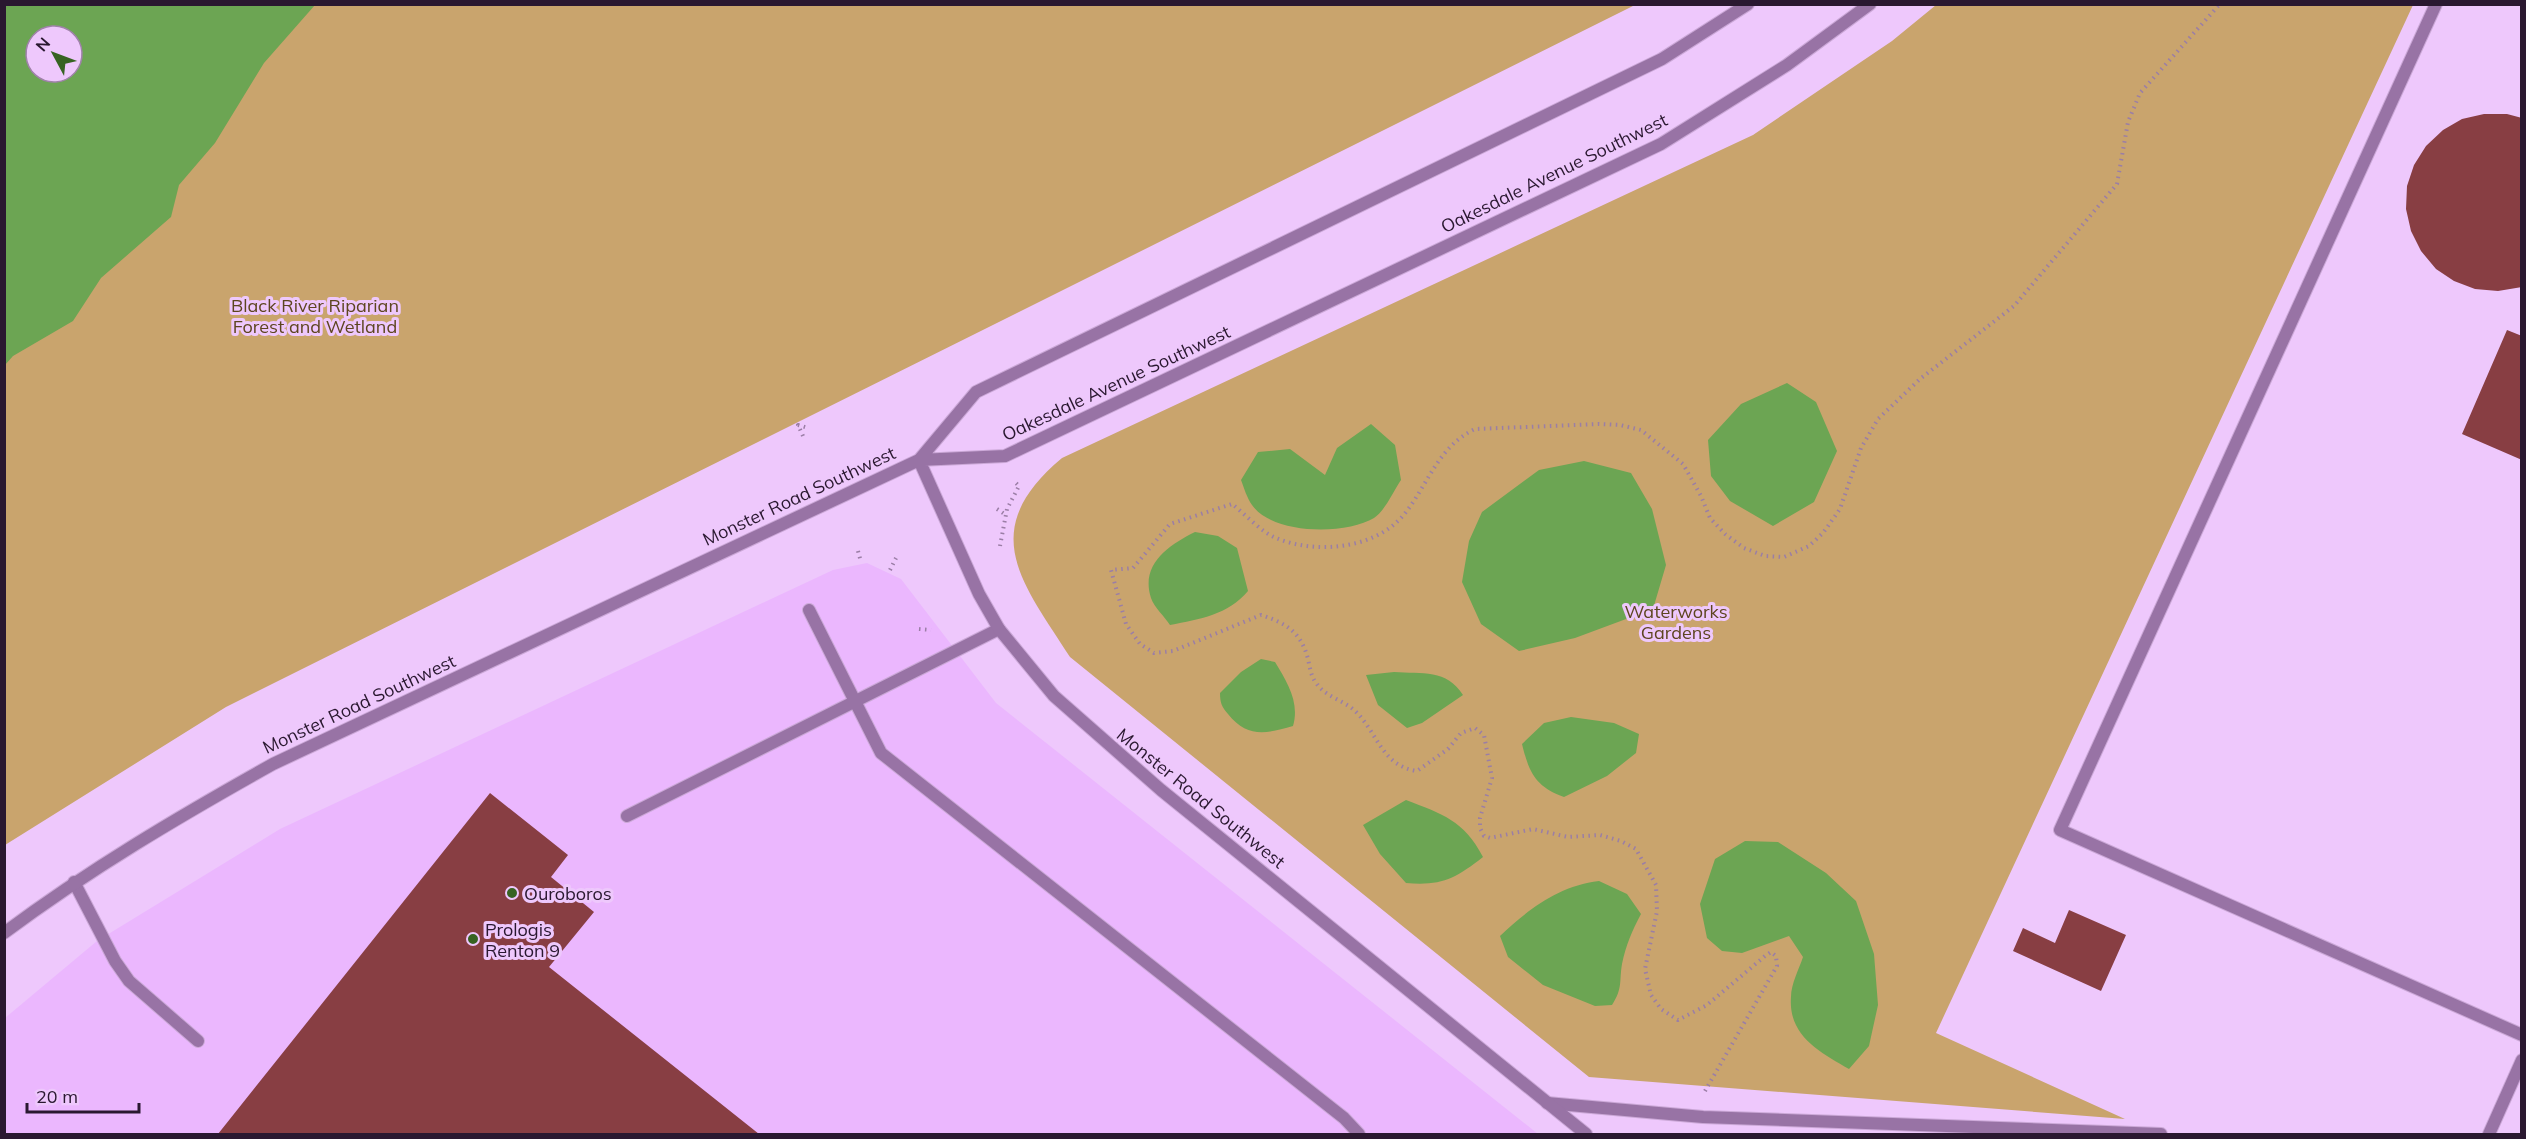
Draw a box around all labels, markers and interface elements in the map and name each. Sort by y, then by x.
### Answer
north arrow [24,24,84,84]
text: N [31,33,54,55]
street label: Oakesdale Avenue Southwest [1437,108,1671,238]
park label: Black River Riparian Forest and Wetland [231,294,399,338]
street label: Oakesdale Avenue Southwest [998,320,1234,446]
street label: Monster Road Southwest [699,441,899,551]
park label: Waterworks Gardens [1624,600,1728,644]
street label: Monster Road Southwest [259,649,459,759]
street label: Monster Road Southwest [1112,723,1290,873]
place label: Ouroboros [524,882,612,905]
marker: Ouroboros [505,886,519,900]
place label: Prologis Renton 9 [485,918,560,962]
marker: Prologis Renton 9 [466,932,480,946]
scale bar [27,1076,140,1114]
text: 20 m [36,1085,78,1108]

